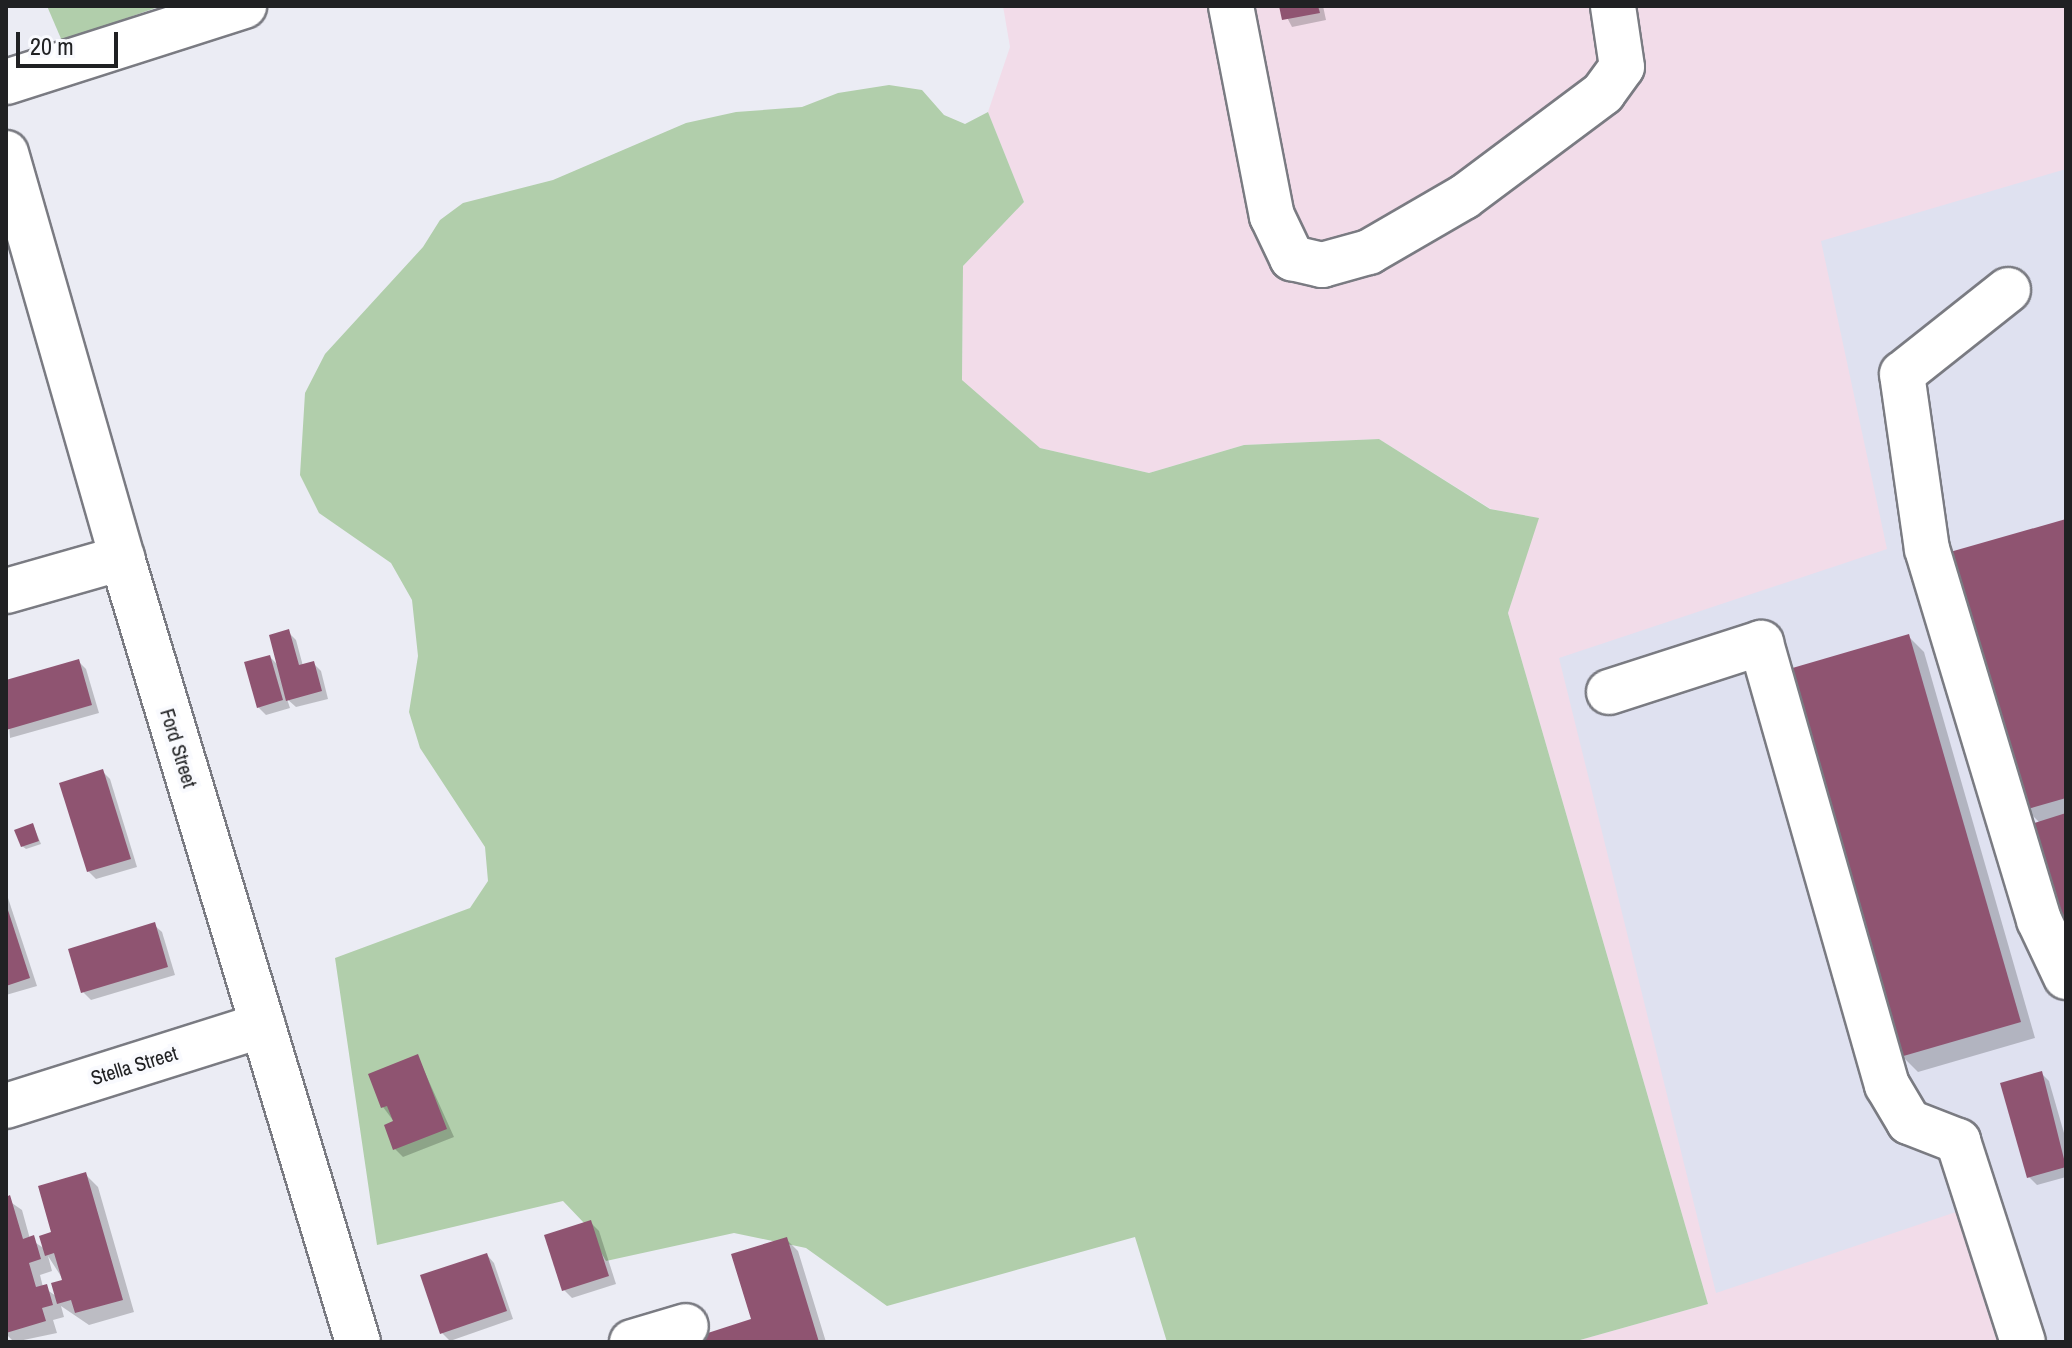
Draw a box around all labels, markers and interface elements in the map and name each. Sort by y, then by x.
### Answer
scale bar [20,16,122,66]
text: 20 m [30,30,74,62]
street label: Ford Street [156,706,202,790]
street label: Stella Street [88,1040,180,1090]

